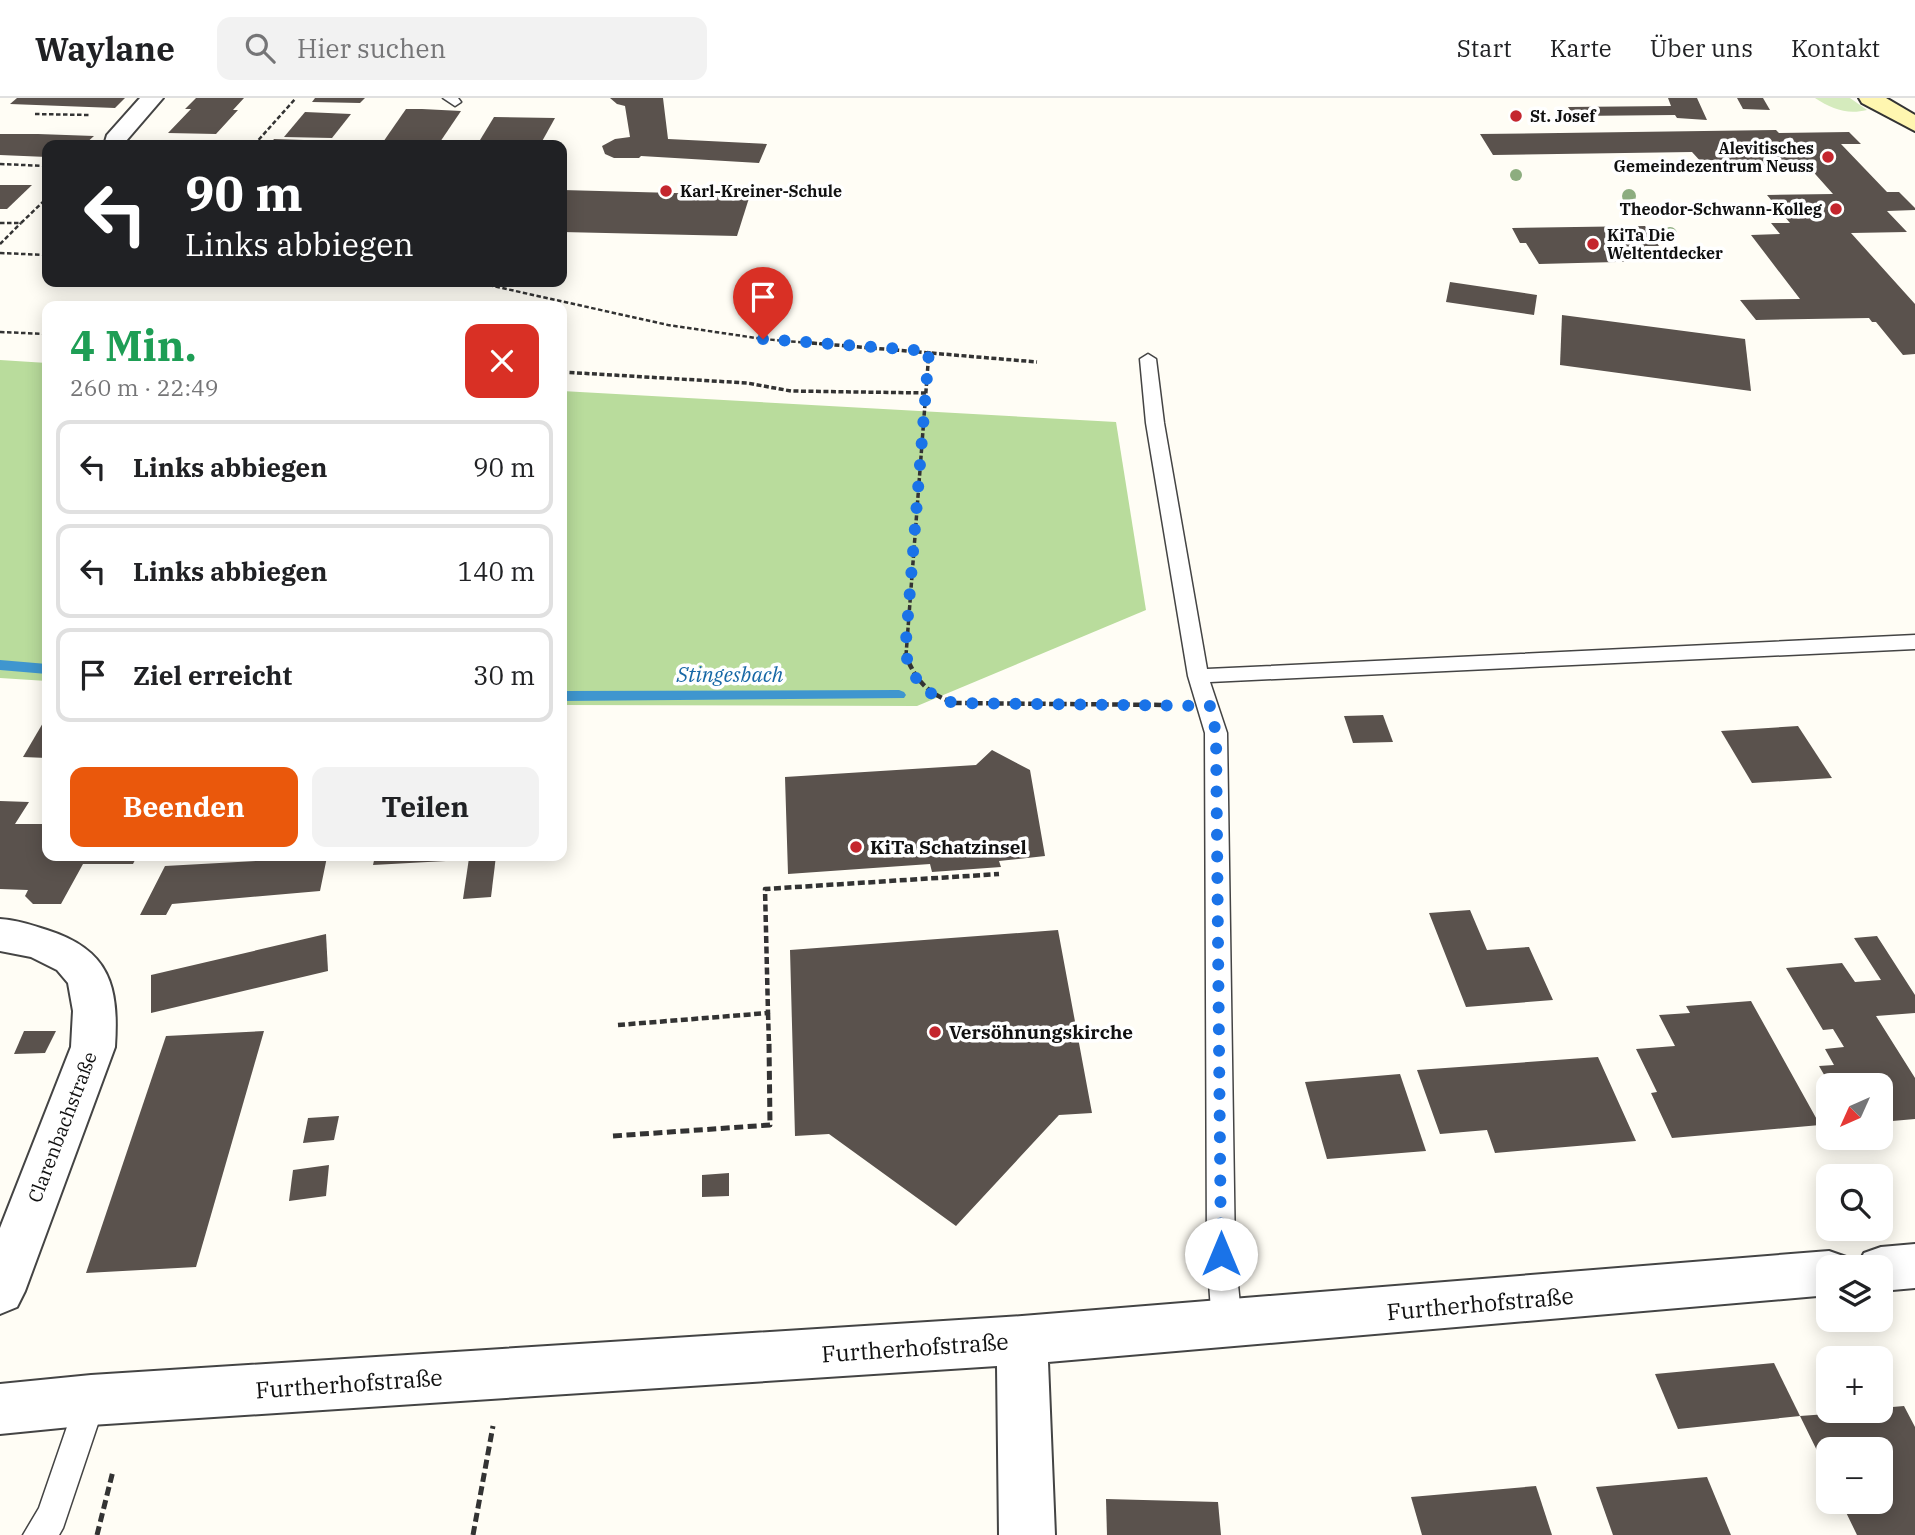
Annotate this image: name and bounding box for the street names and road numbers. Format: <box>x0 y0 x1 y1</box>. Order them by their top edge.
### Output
street label: Clarenbachstraße <box>22 1048 102 1206</box>
street label: Furtherhofstraße <box>1385 1280 1575 1326</box>
street label: Furtherhofstraße <box>820 1325 1010 1369</box>
street label: Furtherhofstraße <box>254 1361 444 1405</box>

